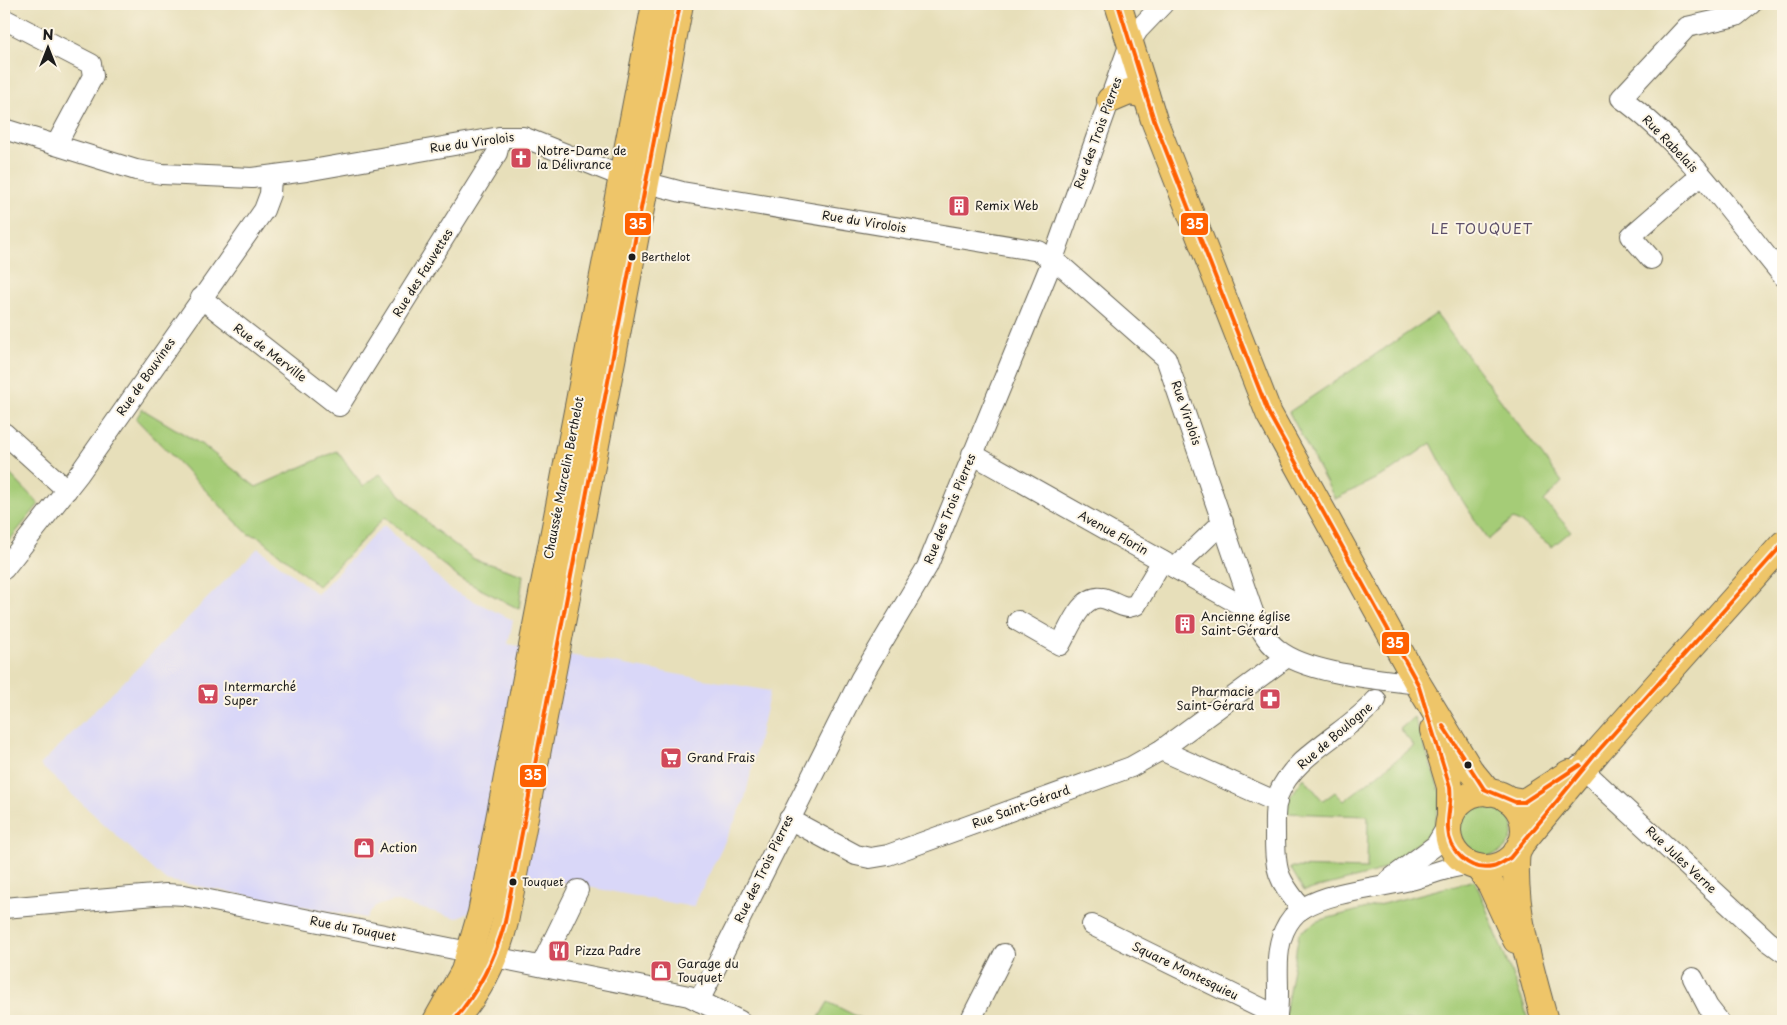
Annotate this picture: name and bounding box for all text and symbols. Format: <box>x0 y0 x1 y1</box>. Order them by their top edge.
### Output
north arrow <box>22 22 72 72</box>
text: N <box>42 24 54 45</box>
street label: Rue des Trois Pierres <box>1068 74 1126 191</box>
street label: Rue Rabelais <box>1639 111 1703 176</box>
street label: Rue du Virolois <box>429 127 516 157</box>
place label: Notre-Dame de la Délivrance <box>537 141 627 173</box>
church icon: Notre-Dame de la Délivrance <box>509 146 533 170</box>
building icon: Remix Web <box>947 194 971 218</box>
place label: Remix Web <box>975 196 1038 214</box>
street label: Rue du Virolois <box>821 205 908 237</box>
line badge: 35 <box>624 212 652 236</box>
line badge: 35 <box>1180 212 1209 236</box>
text: 35 <box>629 213 647 234</box>
text: 35 <box>1186 213 1204 234</box>
district label: LE TOUQUET <box>1431 218 1533 239</box>
street label: Rue des Fauvettes <box>388 224 457 320</box>
place label: Berthelot <box>641 248 691 265</box>
marker: Berthelot <box>627 252 637 262</box>
street label: Rue de Merville <box>230 319 311 386</box>
street label: Rue de Bouvines <box>112 333 179 419</box>
street label: Rue Virolois <box>1167 378 1207 448</box>
street label: Chaussée Marcelin Berthelot <box>538 395 588 561</box>
street label: Rue des Trois Pierres <box>919 450 980 567</box>
street label: Avenue Florin <box>1075 505 1152 559</box>
place label: Ancienne église Saint-Gérard <box>1201 607 1290 639</box>
building icon: Ancienne église Saint-Gérard <box>1173 612 1197 636</box>
line badge: 35 <box>1381 631 1410 655</box>
text: 35 <box>1386 632 1404 653</box>
place label: Intermarché Super <box>224 677 296 709</box>
supermarket icon: Intermarché Super <box>196 682 220 706</box>
place label: Pharmacie Saint-Gérard <box>1177 682 1255 714</box>
pharmacy icon: Pharmacie Saint-Gérard <box>1258 687 1282 711</box>
street label: Rue de Boulogne <box>1293 697 1376 773</box>
supermarket icon: Grand Frais <box>659 746 683 770</box>
place label: Grand Frais <box>687 748 755 766</box>
unlabelled marker <box>1463 760 1473 770</box>
line badge: 35 <box>519 764 547 788</box>
text: 35 <box>524 764 542 785</box>
street label: Rue Saint-Gérard <box>969 780 1073 832</box>
street label: Rue des Trois Pierres <box>729 811 797 925</box>
street label: Rue Jules Verne <box>1642 822 1721 897</box>
shop icon: Action <box>352 836 376 860</box>
place label: Action <box>380 838 417 856</box>
place label: Touquet <box>522 873 564 890</box>
marker: Touquet <box>508 877 518 887</box>
street label: Rue du Touquet <box>309 911 398 945</box>
street label: Square Montesquieu <box>1129 937 1242 1004</box>
restaurant icon: Pizza Padre <box>547 939 571 963</box>
place label: Pizza Padre <box>575 941 641 959</box>
place label: Garage du Touquet <box>677 954 739 986</box>
shop icon: Garage du Touquet <box>649 959 673 983</box>

